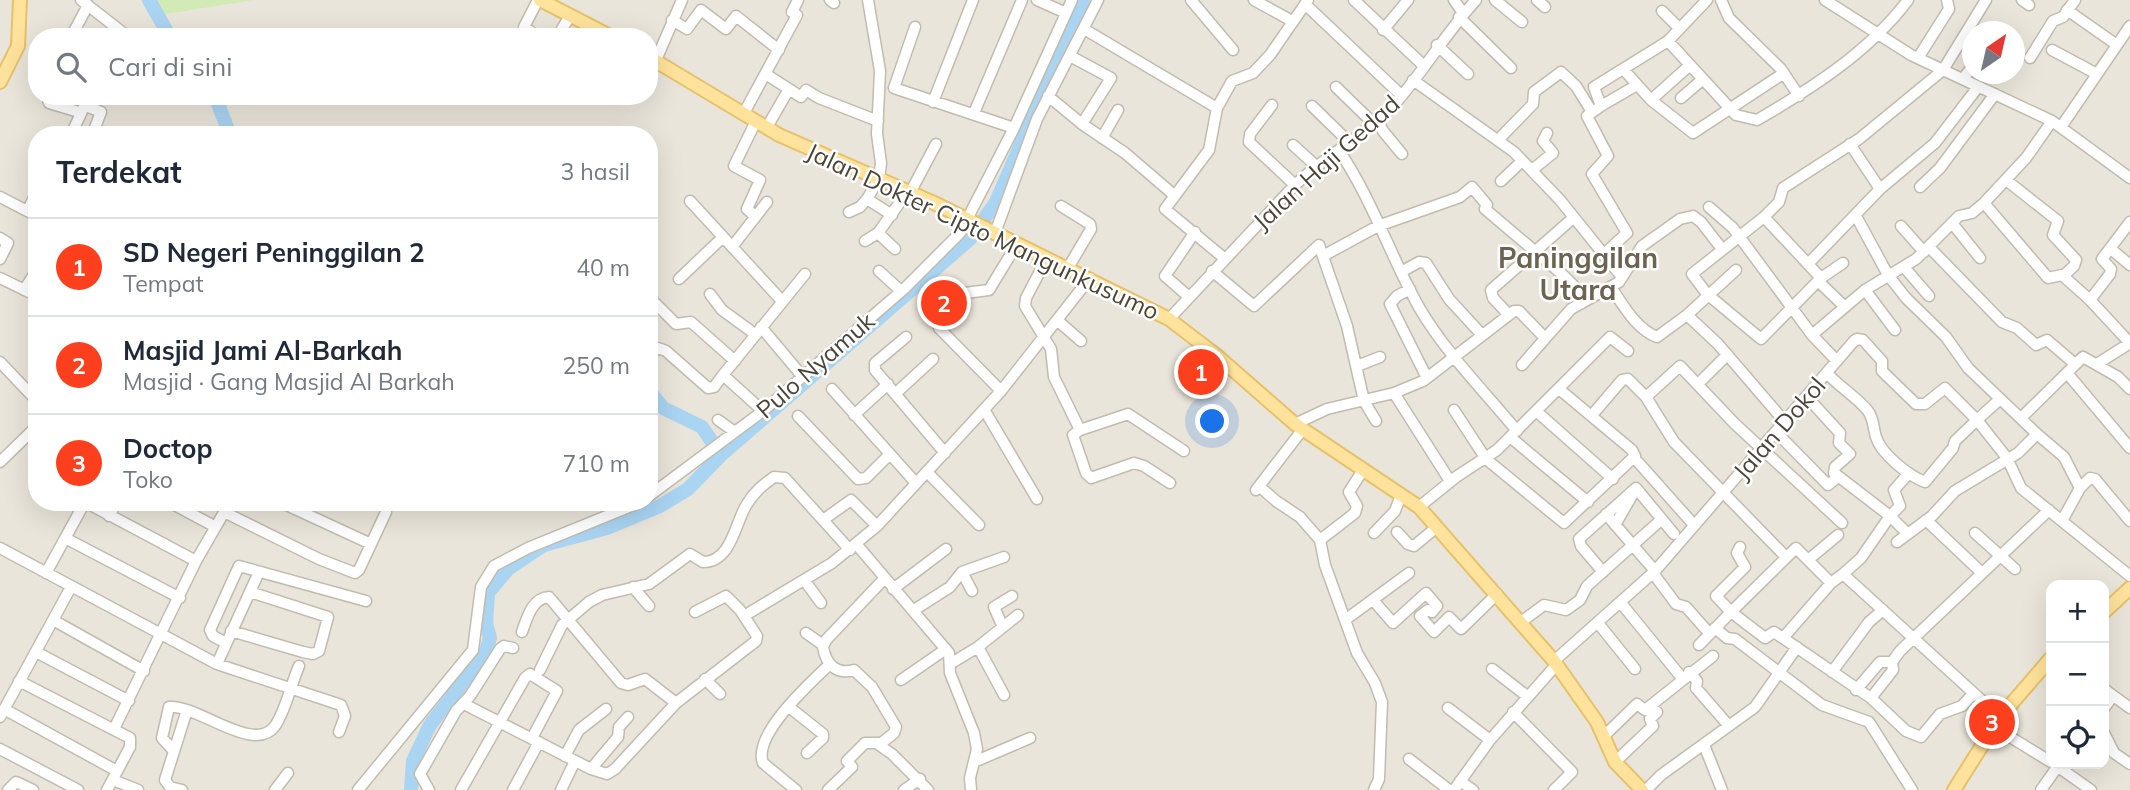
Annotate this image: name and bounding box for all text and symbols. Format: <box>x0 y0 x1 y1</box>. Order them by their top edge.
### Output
north arrow <box>1962 21 2025 84</box>
search box <box>28 28 658 105</box>
icon: search <box>52 48 90 86</box>
text: Cari di sini <box>108 50 232 83</box>
street label: Jalan Haji Gedad <box>1246 88 1406 236</box>
street label: Jalan Dokter Cipto Mangunkusumo <box>802 136 1164 326</box>
text: Terdekat <box>56 153 182 191</box>
text: 3 hasil <box>561 157 630 186</box>
text: SD Negeri Peninggilan 2 <box>123 236 425 269</box>
district label: Paninggilan Utara <box>1498 240 1658 307</box>
text: 1 <box>72 253 86 282</box>
text: 40 m <box>576 253 630 282</box>
text: Tempat <box>123 269 204 298</box>
pin: 2 <box>921 277 967 329</box>
street label: Pulo Nyamuk <box>750 305 881 425</box>
text: Masjid Jami Al-Barkah <box>123 334 402 367</box>
pin: 1 <box>1178 346 1224 398</box>
text: 2 <box>72 351 86 380</box>
text: 250 m <box>562 351 630 380</box>
text: Masjid · Gang Masjid Al Barkah <box>123 367 455 396</box>
street label: Jalan Dokol <box>1726 371 1832 485</box>
your location <box>1195 404 1229 438</box>
text: Doctop <box>123 432 213 465</box>
text: 3 <box>72 449 86 478</box>
text: 710 m <box>562 449 630 478</box>
text: Toko <box>123 465 173 494</box>
map controls <box>2046 580 2109 769</box>
button: + <box>2046 580 2109 643</box>
button: − <box>2046 643 2109 706</box>
pin: 3 <box>1969 696 2015 748</box>
button: locate <box>2046 706 2109 769</box>

